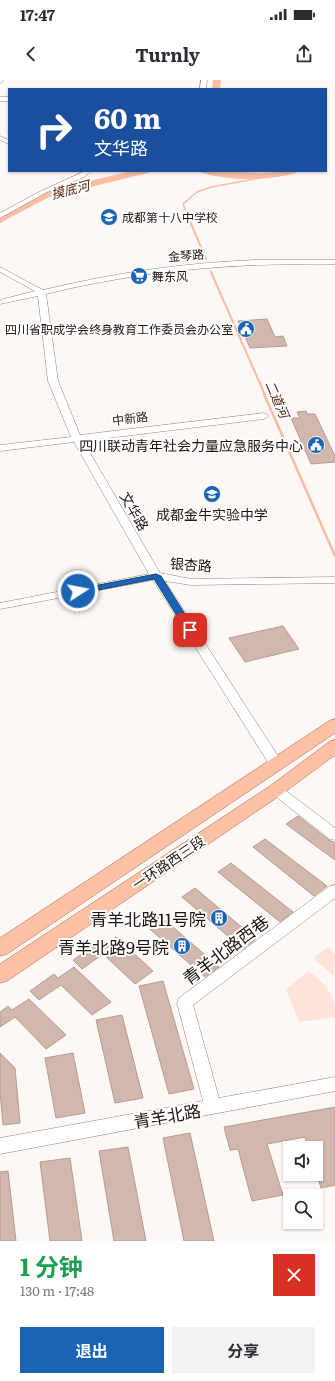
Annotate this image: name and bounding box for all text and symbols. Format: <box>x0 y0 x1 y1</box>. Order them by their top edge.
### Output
text: 17:47 <box>20 3 55 26</box>
text: Turnly <box>135 41 200 68</box>
icon: back <box>20 43 42 65</box>
icon: share <box>293 43 315 65</box>
text: 60 m <box>94 96 161 138</box>
icon: right <box>28 104 80 156</box>
text: 文华路 <box>94 134 148 161</box>
water label: 摸底河 <box>49 174 94 203</box>
school or university icon: 成都第十八中学校 <box>99 207 119 227</box>
place label: 成都第十八中学校 <box>122 208 218 226</box>
street label: 金琴路 <box>167 244 205 266</box>
supermarket icon: 舞东风 <box>129 266 149 286</box>
place label: 舞东风 <box>152 267 188 285</box>
public building icon: 四川省职成学会终身教育工作委员会办公室 <box>236 319 256 339</box>
place label: 四川省职成学会终身教育工作委员会办公室 <box>5 320 233 338</box>
water label: 二道河 <box>261 377 296 423</box>
street label: 中新路 <box>111 407 149 429</box>
place label: 四川联动青年社会力量应急服务中心 <box>79 435 303 455</box>
public building icon: 四川联动青年社会力量应急服务中心 <box>306 435 326 455</box>
school or university icon: 成都金牛实验中学 <box>202 484 222 504</box>
street label: 文华路 <box>116 488 154 534</box>
place label: 成都金牛实验中学 <box>156 504 268 524</box>
street label: 银杏路 <box>169 553 213 575</box>
position arrow <box>57 570 99 612</box>
pin <box>173 613 207 647</box>
icon: arrive <box>179 619 201 641</box>
street label: 一环路西三段 <box>128 830 208 894</box>
place label: 青羊北路11号院 <box>90 906 206 931</box>
street label: 青羊北路西巷 <box>177 908 273 990</box>
building icon: 青羊北路11号院 <box>209 908 229 928</box>
place label: 青羊北路9号院 <box>58 934 169 959</box>
building icon: 青羊北路9号院 <box>172 936 192 956</box>
street label: 青羊北路 <box>131 1097 203 1133</box>
map controls <box>283 1141 323 1229</box>
button: sound <box>283 1141 323 1181</box>
button: search <box>283 1189 323 1229</box>
text: 1 分钟 <box>20 1248 83 1283</box>
button: close <box>273 1254 315 1296</box>
text: 130 m · 17:48 <box>20 1281 94 1300</box>
button: 退出 <box>20 1327 164 1373</box>
button: 分享 <box>172 1327 315 1373</box>

